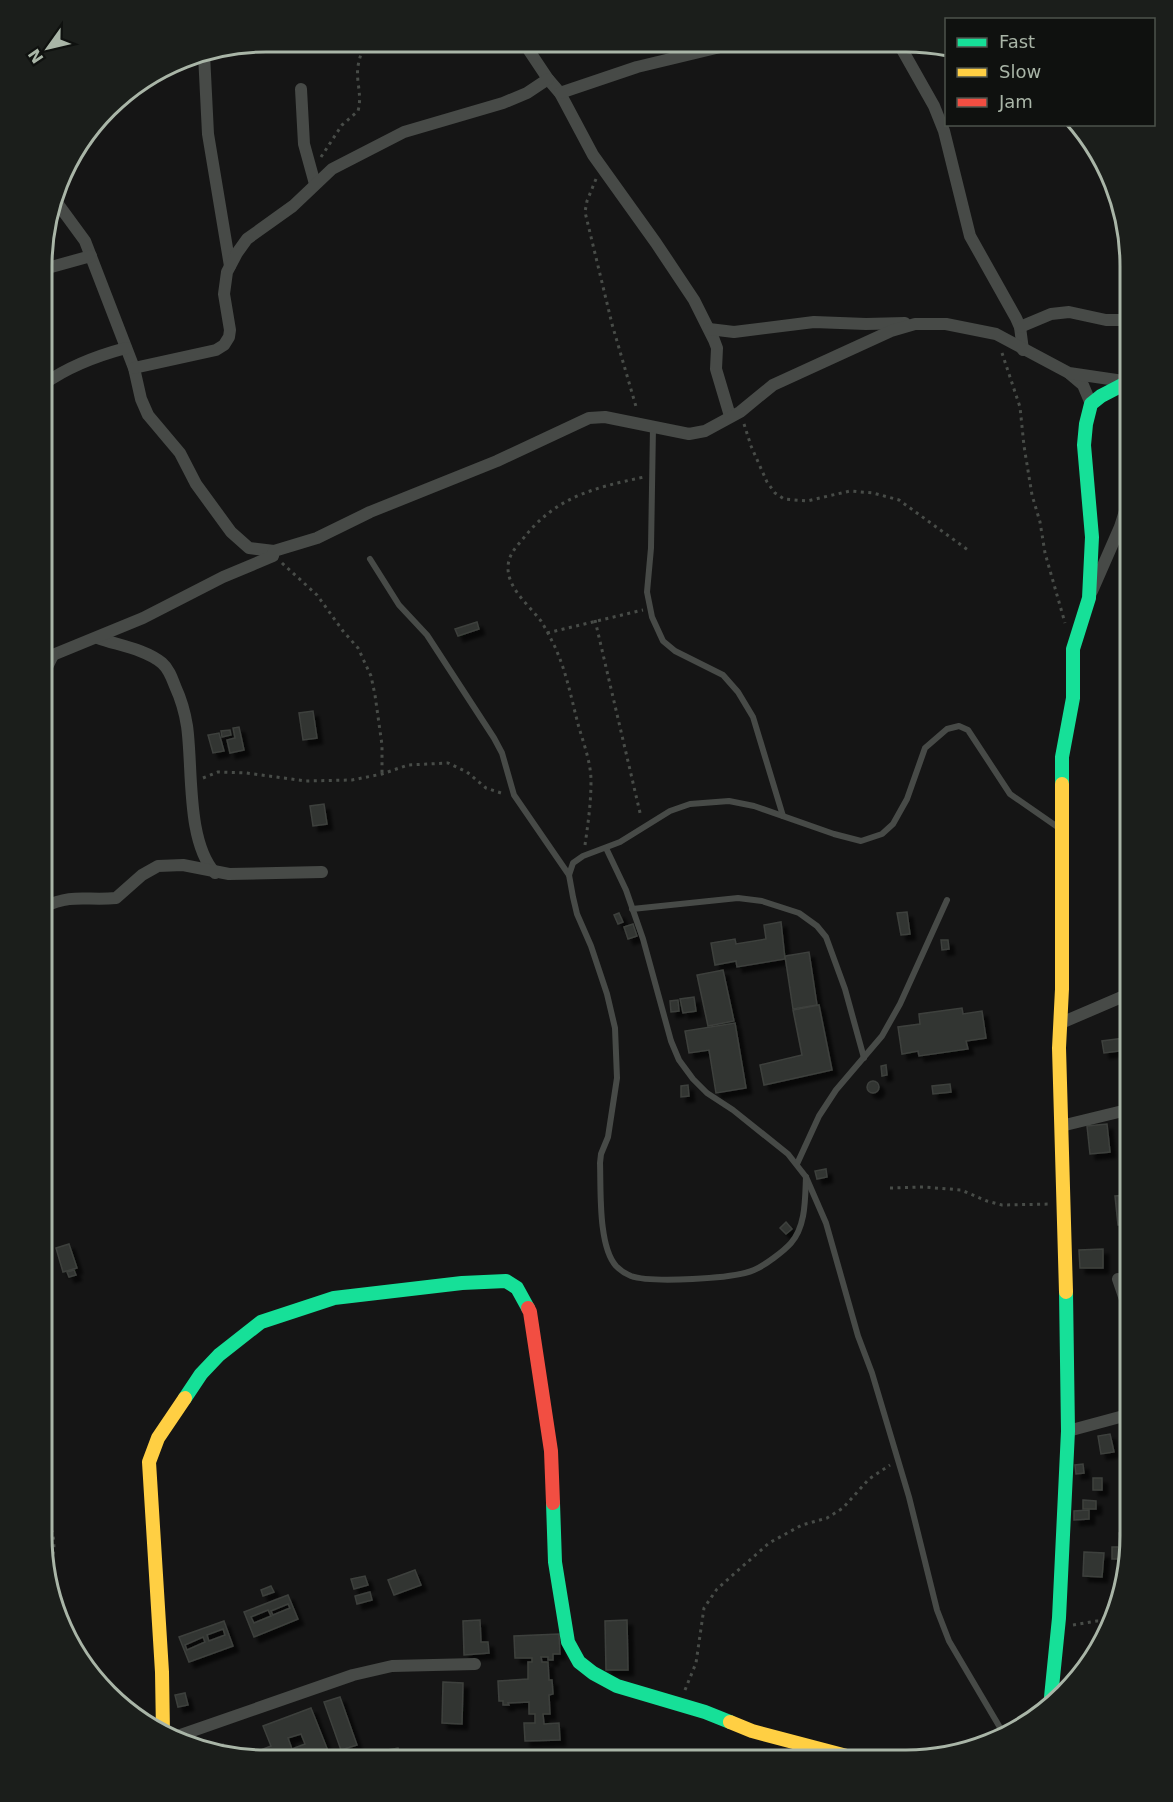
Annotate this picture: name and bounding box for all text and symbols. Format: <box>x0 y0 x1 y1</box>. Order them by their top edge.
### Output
north arrow <box>18 18 78 78</box>
legend <box>945 18 1155 126</box>
text: Fast <box>999 31 1035 52</box>
text: N <box>24 45 48 67</box>
text: Slow <box>999 61 1041 82</box>
text: Jam <box>998 91 1033 112</box>

